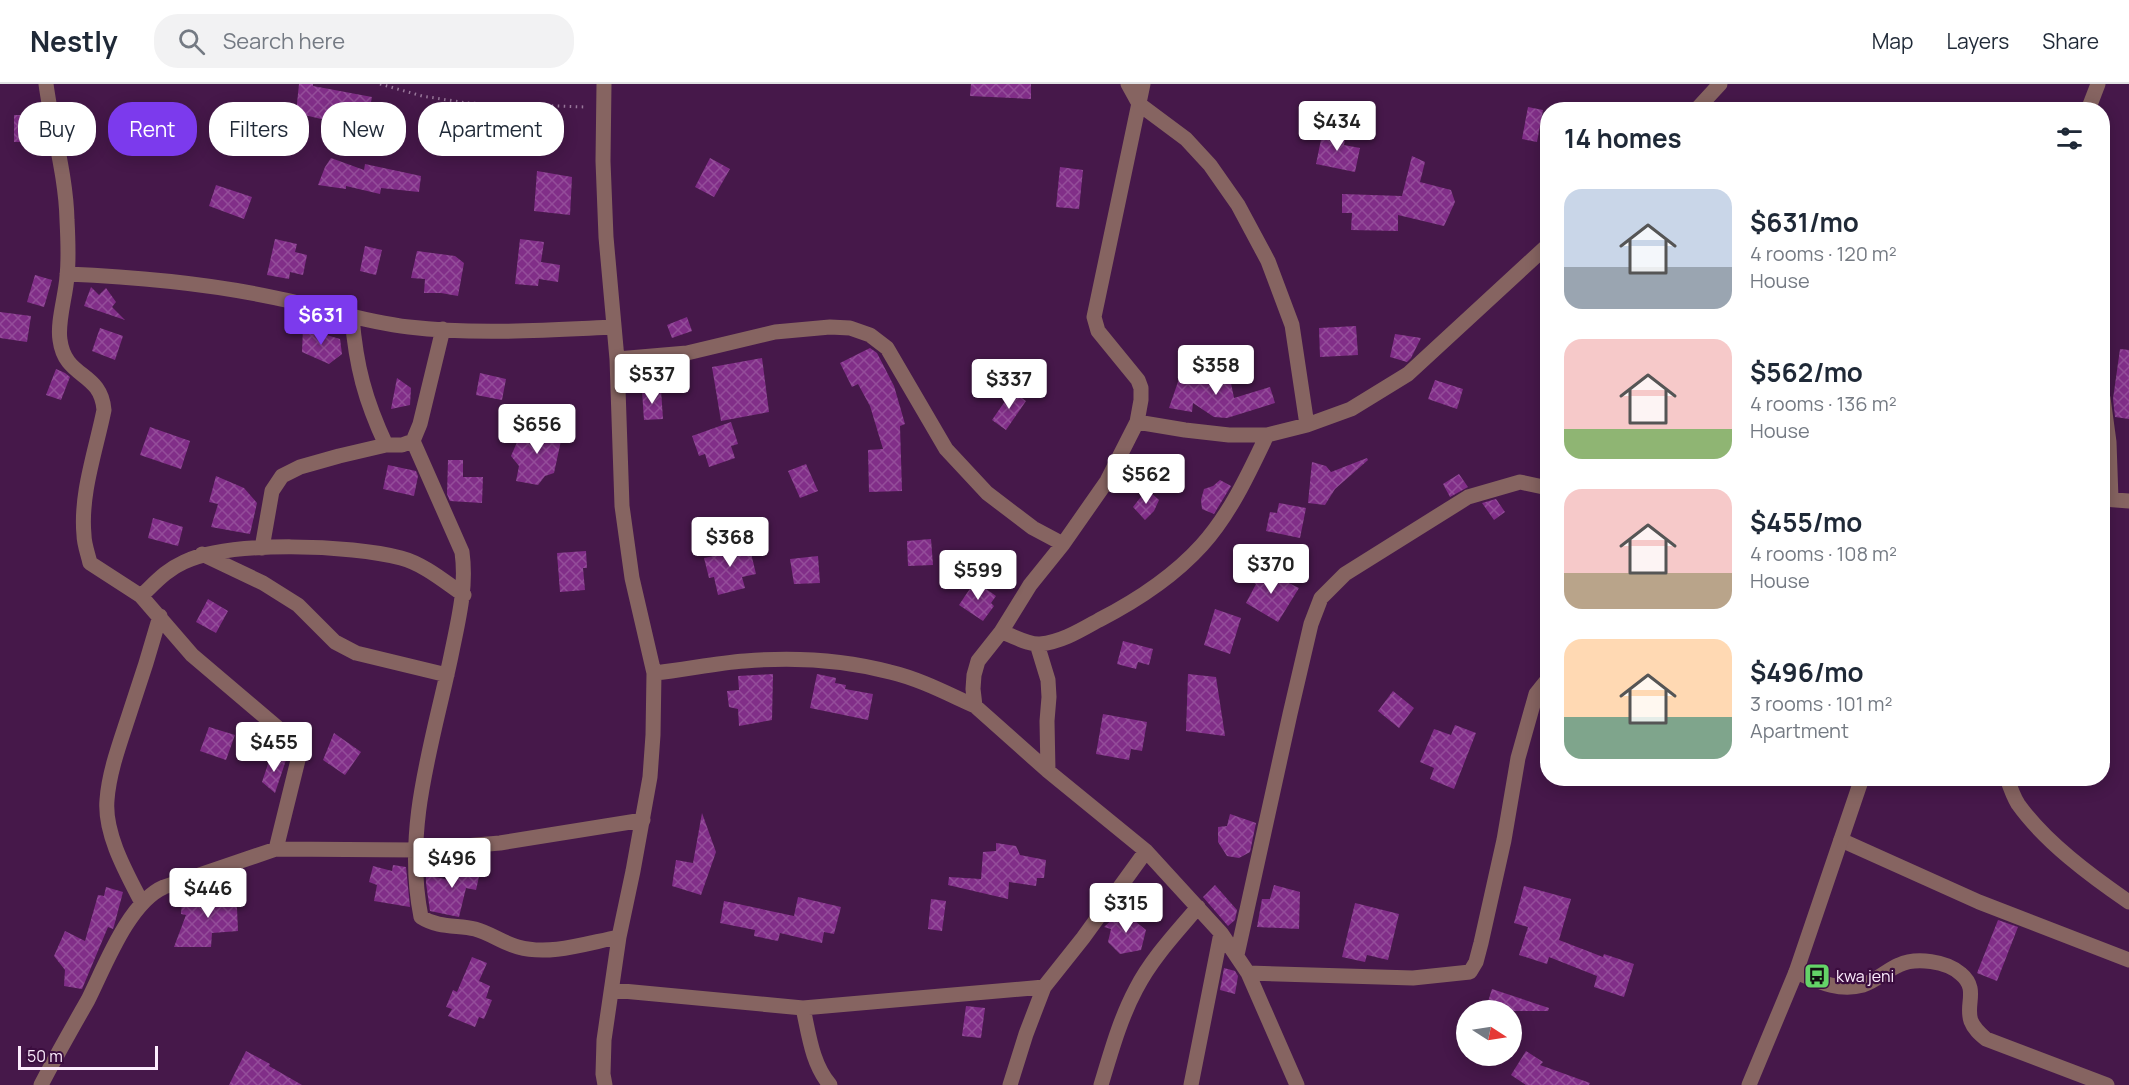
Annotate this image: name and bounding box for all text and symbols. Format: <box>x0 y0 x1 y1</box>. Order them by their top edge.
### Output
search box <box>154 14 574 68</box>
text: Nestly <box>30 22 118 60</box>
icon: search <box>175 25 208 58</box>
text: Search here <box>223 26 345 56</box>
text: Map <box>1872 27 1913 55</box>
text: Layers <box>1946 27 2009 55</box>
text: Share <box>2042 27 2099 55</box>
pin: $434 <box>1301 101 1373 152</box>
chip: Buy <box>18 102 96 156</box>
chip: Rent <box>108 102 197 156</box>
chip: Filters <box>209 102 309 156</box>
chip: New <box>321 102 406 156</box>
chip: Apartment <box>418 102 564 156</box>
text: $434 <box>1313 107 1361 134</box>
text: 14 homes <box>1564 120 1682 156</box>
icon: filters <box>2053 122 2086 155</box>
text: $631/mo <box>1750 204 1859 240</box>
icon: home <box>1612 213 1684 285</box>
text: 4 rooms · 120 m² <box>1750 240 1897 267</box>
text: House <box>1750 267 1810 294</box>
pin: $631 <box>285 295 357 346</box>
text: $631 <box>298 301 344 328</box>
pin: $358 <box>1180 345 1252 396</box>
text: $358 <box>1192 351 1240 378</box>
pin: $537 <box>616 354 688 405</box>
text: $562/mo <box>1750 354 1863 390</box>
pin: $337 <box>973 359 1045 410</box>
text: $537 <box>629 360 675 387</box>
icon: home <box>1612 363 1684 435</box>
text: $337 <box>986 365 1032 392</box>
text: 4 rooms · 136 m² <box>1750 390 1897 417</box>
pin: $656 <box>501 404 573 455</box>
text: $656 <box>512 410 562 437</box>
text: House <box>1750 417 1810 444</box>
pin: $562 <box>1110 454 1182 505</box>
text: $562 <box>1122 460 1170 487</box>
text: $455/mo <box>1750 504 1862 540</box>
icon: home <box>1612 513 1684 585</box>
pin: $368 <box>694 517 766 568</box>
text: $368 <box>706 523 754 550</box>
text: 4 rooms · 108 m² <box>1750 540 1897 567</box>
pin: $370 <box>1235 544 1307 595</box>
pin: $599 <box>942 550 1014 601</box>
text: $370 <box>1247 550 1295 577</box>
text: $599 <box>953 556 1003 583</box>
text: House <box>1750 567 1810 594</box>
text: $496/mo <box>1750 654 1864 690</box>
icon: home <box>1612 663 1684 735</box>
text: 3 rooms · 101 m² <box>1750 690 1892 717</box>
text: Apartment <box>1750 717 1849 744</box>
pin: $455 <box>238 722 310 773</box>
text: $455 <box>250 728 298 755</box>
pin: $496 <box>416 838 488 889</box>
text: $496 <box>427 844 477 871</box>
pin: $446 <box>172 868 244 919</box>
text: $446 <box>183 874 233 901</box>
pin: $315 <box>1090 883 1162 934</box>
text: $315 <box>1104 889 1148 916</box>
bus stop icon: kwa jeni <box>1802 961 1832 991</box>
place label: kwa jeni <box>1836 965 1894 987</box>
north arrow <box>1456 1000 1522 1066</box>
map controls <box>1456 1000 1522 1066</box>
scale bar <box>18 1043 158 1070</box>
text: 50 m <box>27 1045 63 1067</box>

